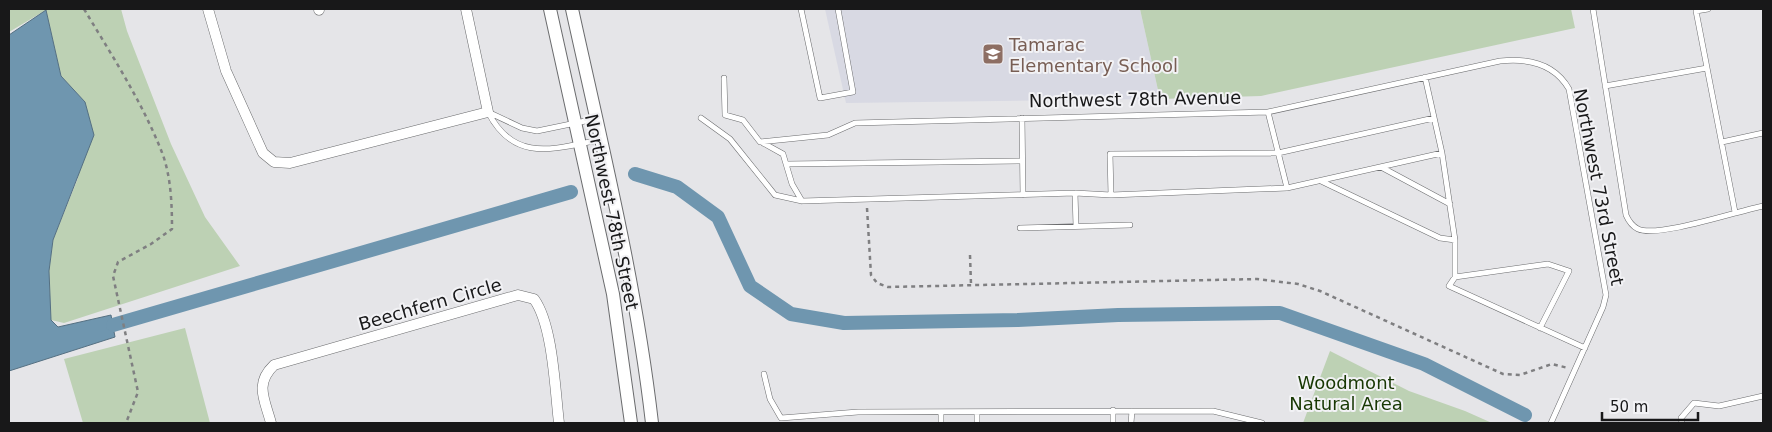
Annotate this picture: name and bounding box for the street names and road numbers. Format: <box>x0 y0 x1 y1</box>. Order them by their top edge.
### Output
street label: Northwest 78th Avenue <box>1029 87 1241 111</box>
street label: Northwest 73rd Street <box>1570 87 1628 287</box>
street label: Northwest 78th Street <box>581 112 643 312</box>
street label: Beechfern Circle <box>356 274 504 334</box>

